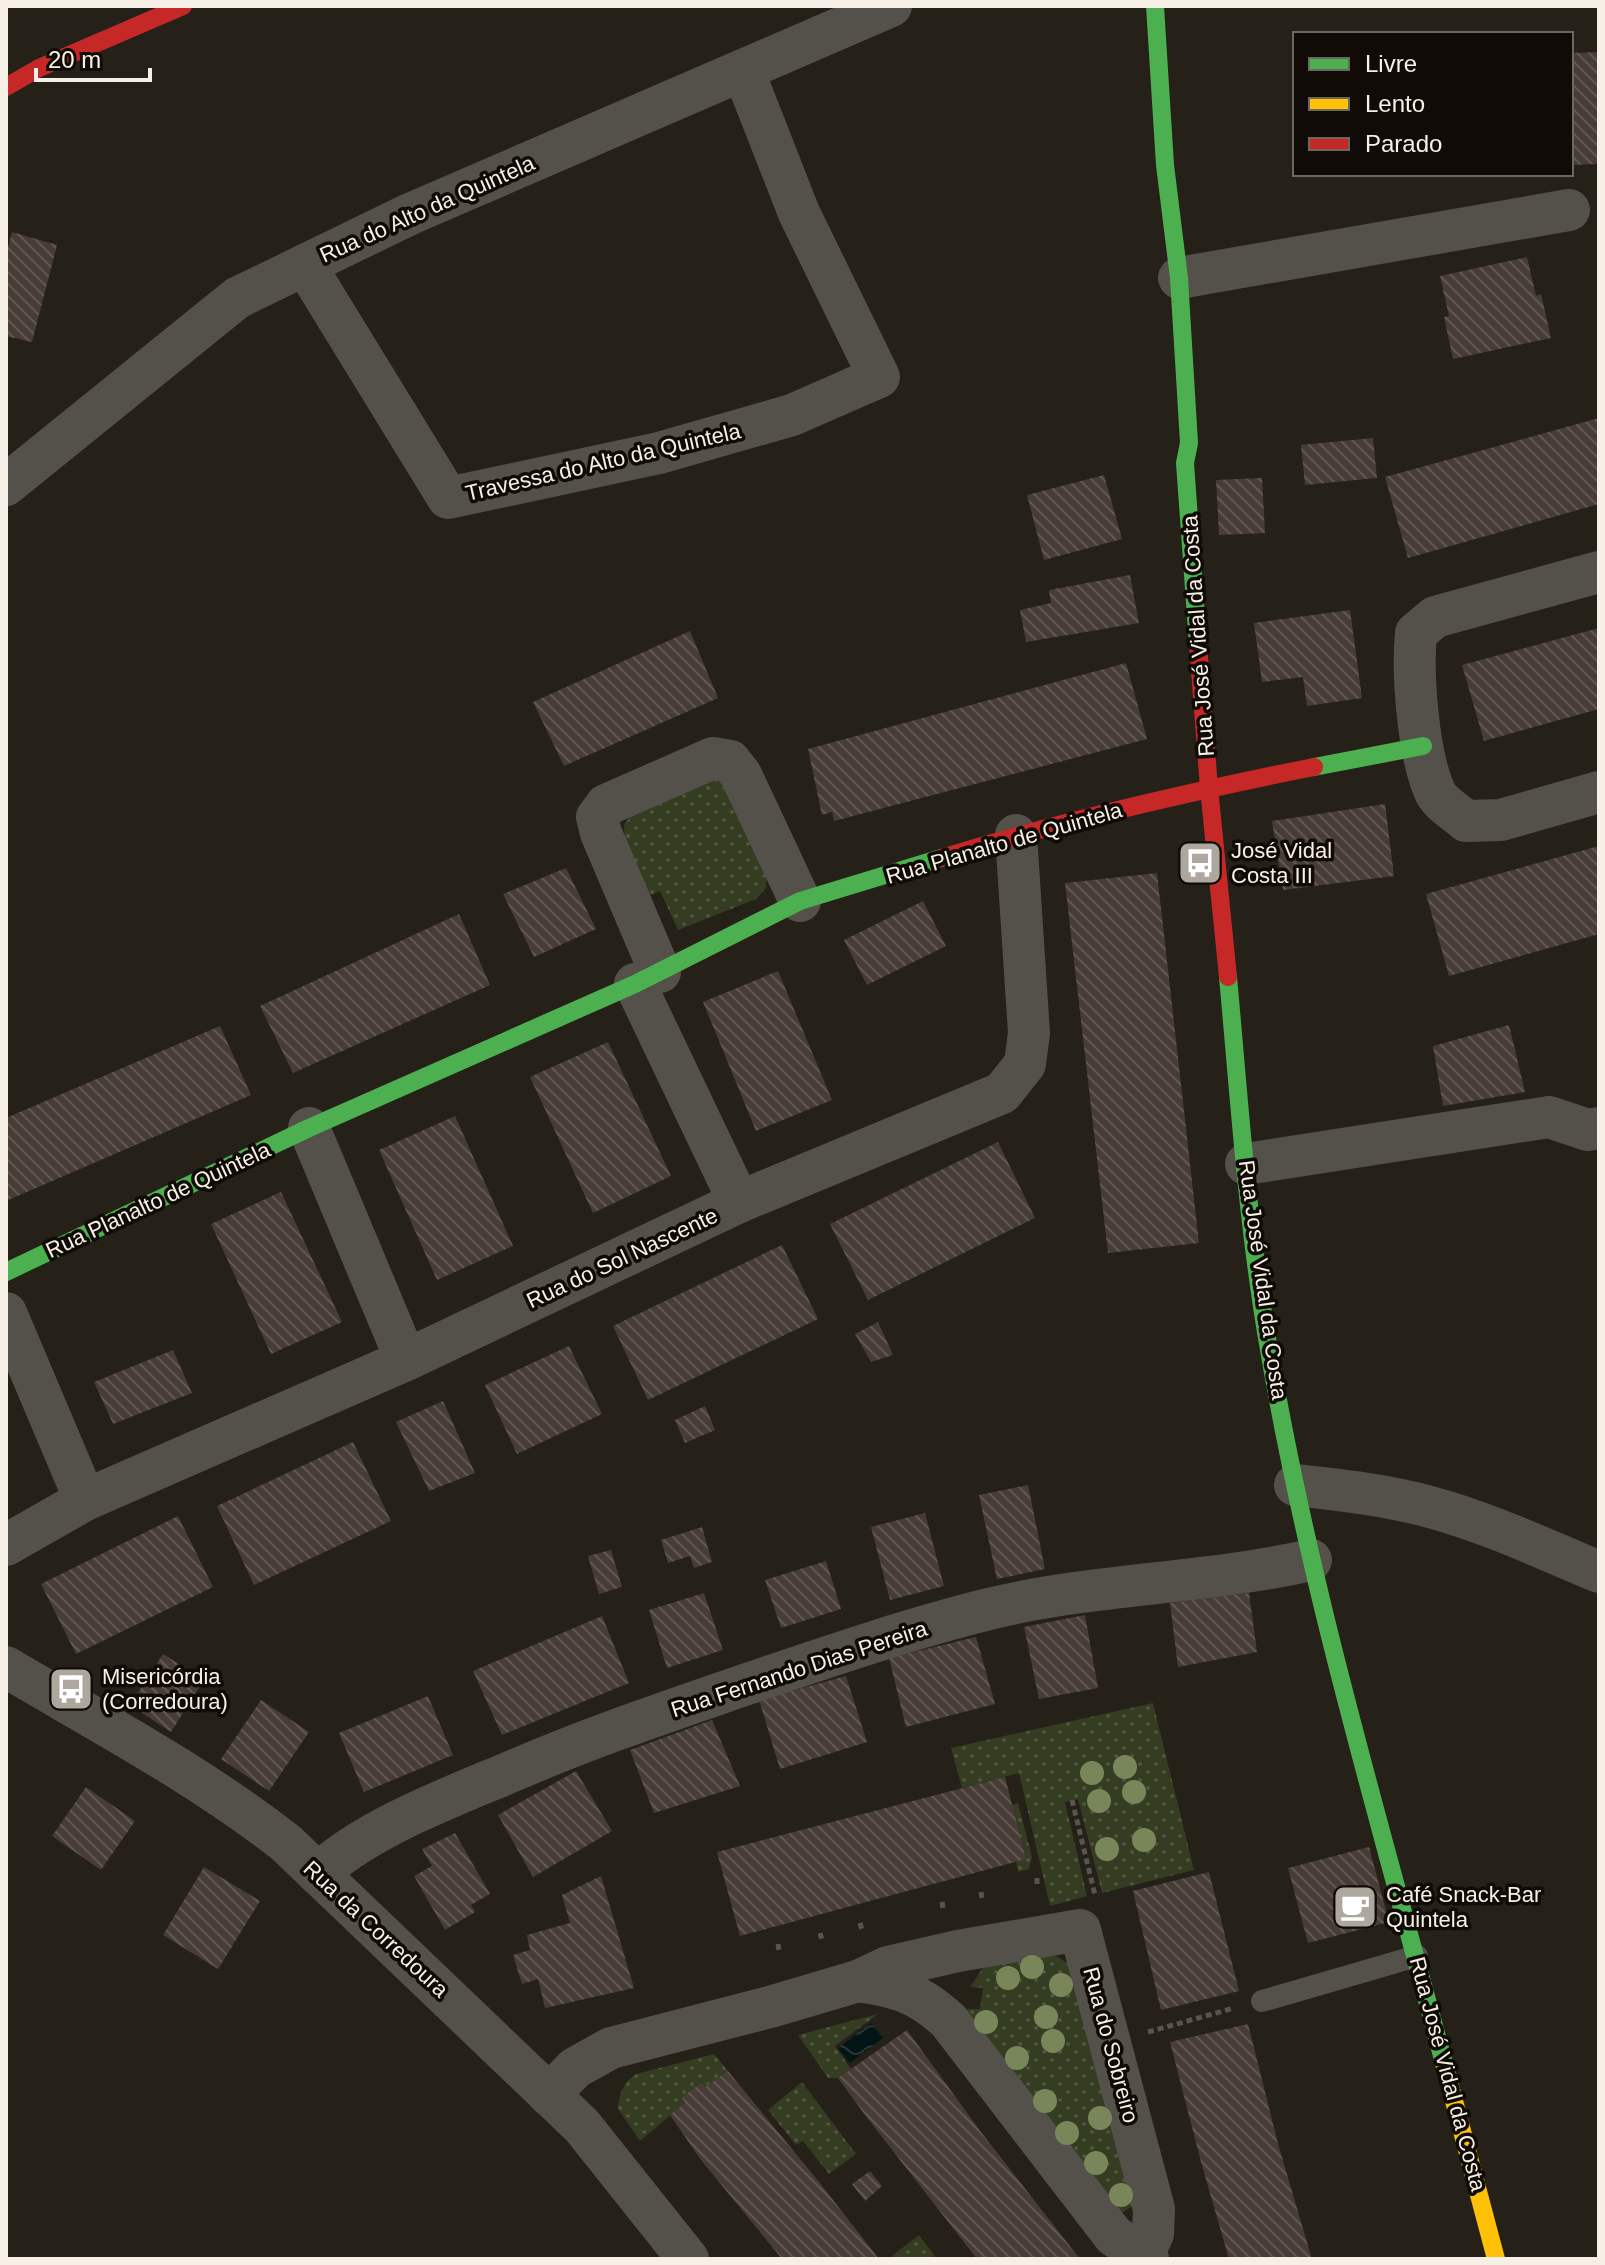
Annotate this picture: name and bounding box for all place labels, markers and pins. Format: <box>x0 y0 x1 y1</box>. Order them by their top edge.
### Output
place label: José Vidal Costa III <box>1231 838 1332 888</box>
bus stop icon: José Vidal Costa III <box>1176 839 1224 887</box>
place label: Misericórdia (Corredoura) <box>102 1664 228 1714</box>
bus stop icon: Misericórdia (Corredoura) <box>47 1665 95 1713</box>
place label: Café Snack-Bar Quintela <box>1386 1882 1541 1932</box>
cafe icon: Café Snack-Bar Quintela <box>1331 1883 1379 1931</box>

